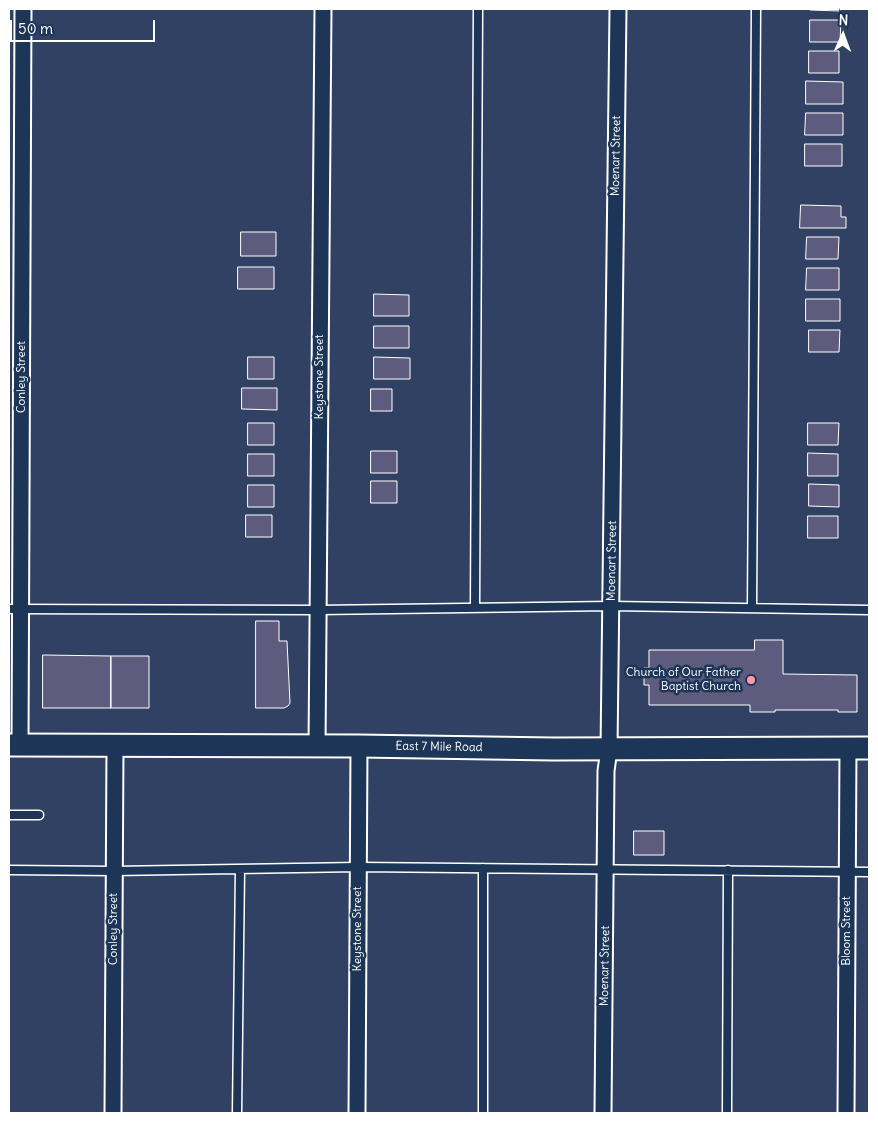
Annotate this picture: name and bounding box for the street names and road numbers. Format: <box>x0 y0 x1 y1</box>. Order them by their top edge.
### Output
street label: Moenart Street <box>608 116 624 196</box>
street label: Keystone Street <box>313 335 327 419</box>
street label: Conley Street <box>15 341 29 413</box>
street label: Moenart Street <box>604 521 620 601</box>
street label: East 7 Mile Road <box>395 739 483 755</box>
street label: Keystone Street <box>351 887 365 971</box>
street label: Conley Street <box>107 893 121 965</box>
street label: Bloom Street <box>840 896 854 966</box>
street label: Moenart Street <box>597 926 613 1006</box>

